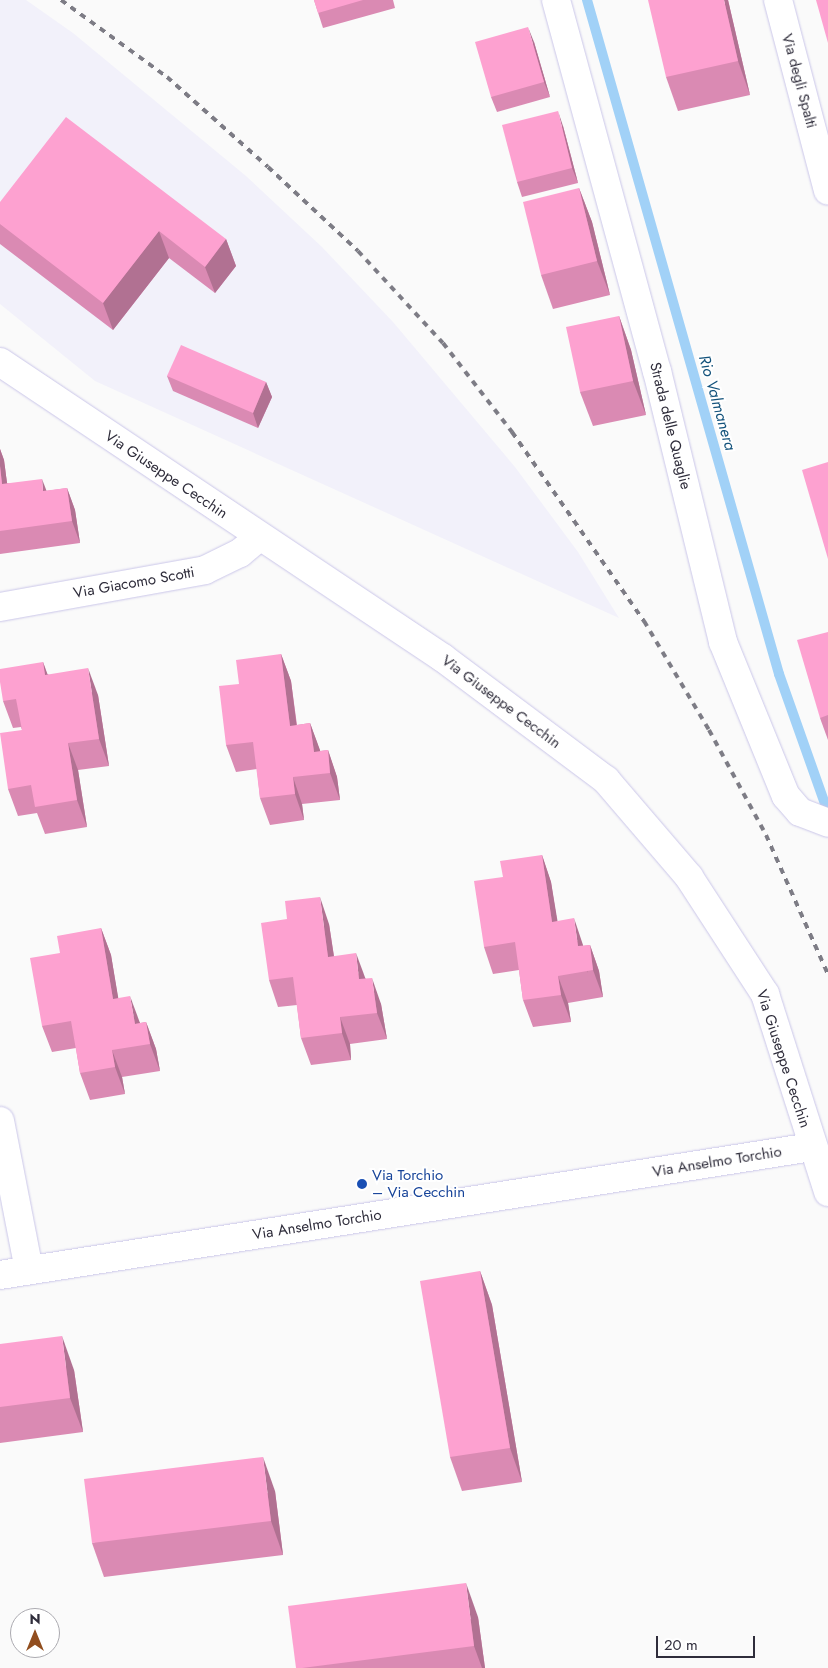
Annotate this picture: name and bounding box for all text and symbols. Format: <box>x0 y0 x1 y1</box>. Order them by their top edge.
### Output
street label: Via degli Spalti <box>778 32 820 130</box>
water label: Rio Valmanera <box>694 353 740 453</box>
street label: Strada delle Quaglie <box>645 361 695 491</box>
street label: Via Giuseppe Cecchin <box>101 427 231 523</box>
street label: Via Giacomo Scotti <box>72 563 196 603</box>
street label: Via Giuseppe Cecchin <box>438 651 564 753</box>
street label: Via Giuseppe Cecchin <box>752 988 814 1130</box>
street label: Via Anselmo Torchio <box>651 1143 783 1181</box>
place label: Via Torchio – Via Cecchin <box>372 1166 465 1201</box>
marker: Via Torchio – Via Cecchin <box>356 1178 368 1190</box>
street label: Via Anselmo Torchio <box>251 1206 383 1244</box>
north arrow <box>10 1608 60 1658</box>
text: N <box>29 1609 41 1629</box>
scale bar <box>658 1626 757 1658</box>
text: 20 m <box>664 1634 698 1656</box>

